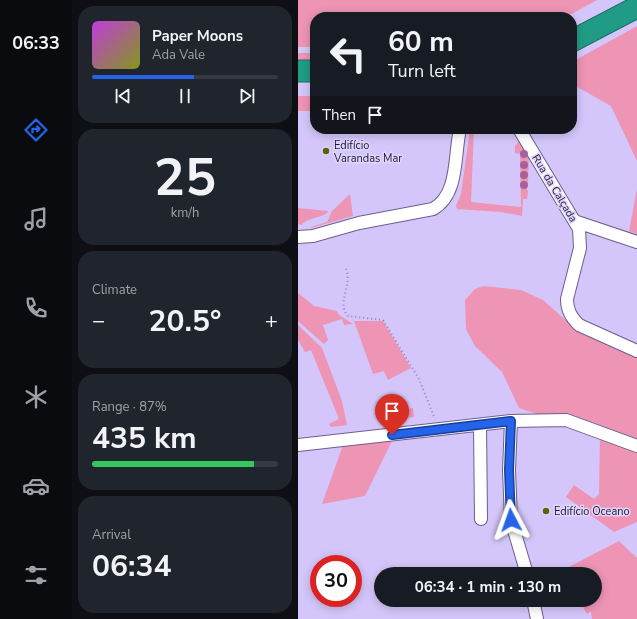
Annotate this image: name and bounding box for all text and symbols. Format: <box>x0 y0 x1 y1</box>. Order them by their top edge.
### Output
text: 60 m <box>388 23 454 61</box>
text: Paper Moons <box>152 26 243 46</box>
icon: left <box>322 28 374 80</box>
text: 06:33 <box>12 31 60 55</box>
text: Ada Vale <box>152 46 205 64</box>
text: Turn left <box>388 59 456 83</box>
icon: previous <box>112 85 134 107</box>
icon: pause <box>174 85 196 107</box>
icon: next <box>236 85 258 107</box>
icon: arrive <box>364 104 386 126</box>
text: Then <box>322 105 356 125</box>
icon: directions <box>22 116 50 144</box>
place label: Edifício Varandas Mar <box>333 138 402 166</box>
text: 25 <box>154 142 216 213</box>
marker: Edifício Varandas Mar <box>321 146 331 156</box>
street label: Rua da Calçada <box>528 152 581 225</box>
text: km/h <box>171 204 199 222</box>
icon: music <box>22 205 50 233</box>
text: Climate <box>92 281 137 299</box>
icon: phone <box>22 294 50 322</box>
text: 20.5° <box>149 301 221 342</box>
text: − <box>92 306 105 336</box>
text: + <box>265 306 278 336</box>
icon: climate <box>22 383 50 411</box>
pin <box>375 394 409 435</box>
text: Range · 87% <box>92 398 167 416</box>
icon: arrive <box>381 400 403 422</box>
text: 435 km <box>92 418 197 459</box>
icon: car <box>22 472 50 500</box>
position arrow <box>490 499 532 541</box>
place label: Edifício Oceano <box>554 504 630 519</box>
marker: Edifício Oceano <box>541 506 551 516</box>
text: Arrival <box>92 526 131 544</box>
text: 06:34 <box>92 546 171 587</box>
speed limit sign: 30 <box>310 555 362 607</box>
icon: filters <box>22 561 50 589</box>
text: 06:34 · 1 min · 130 m <box>415 577 561 597</box>

